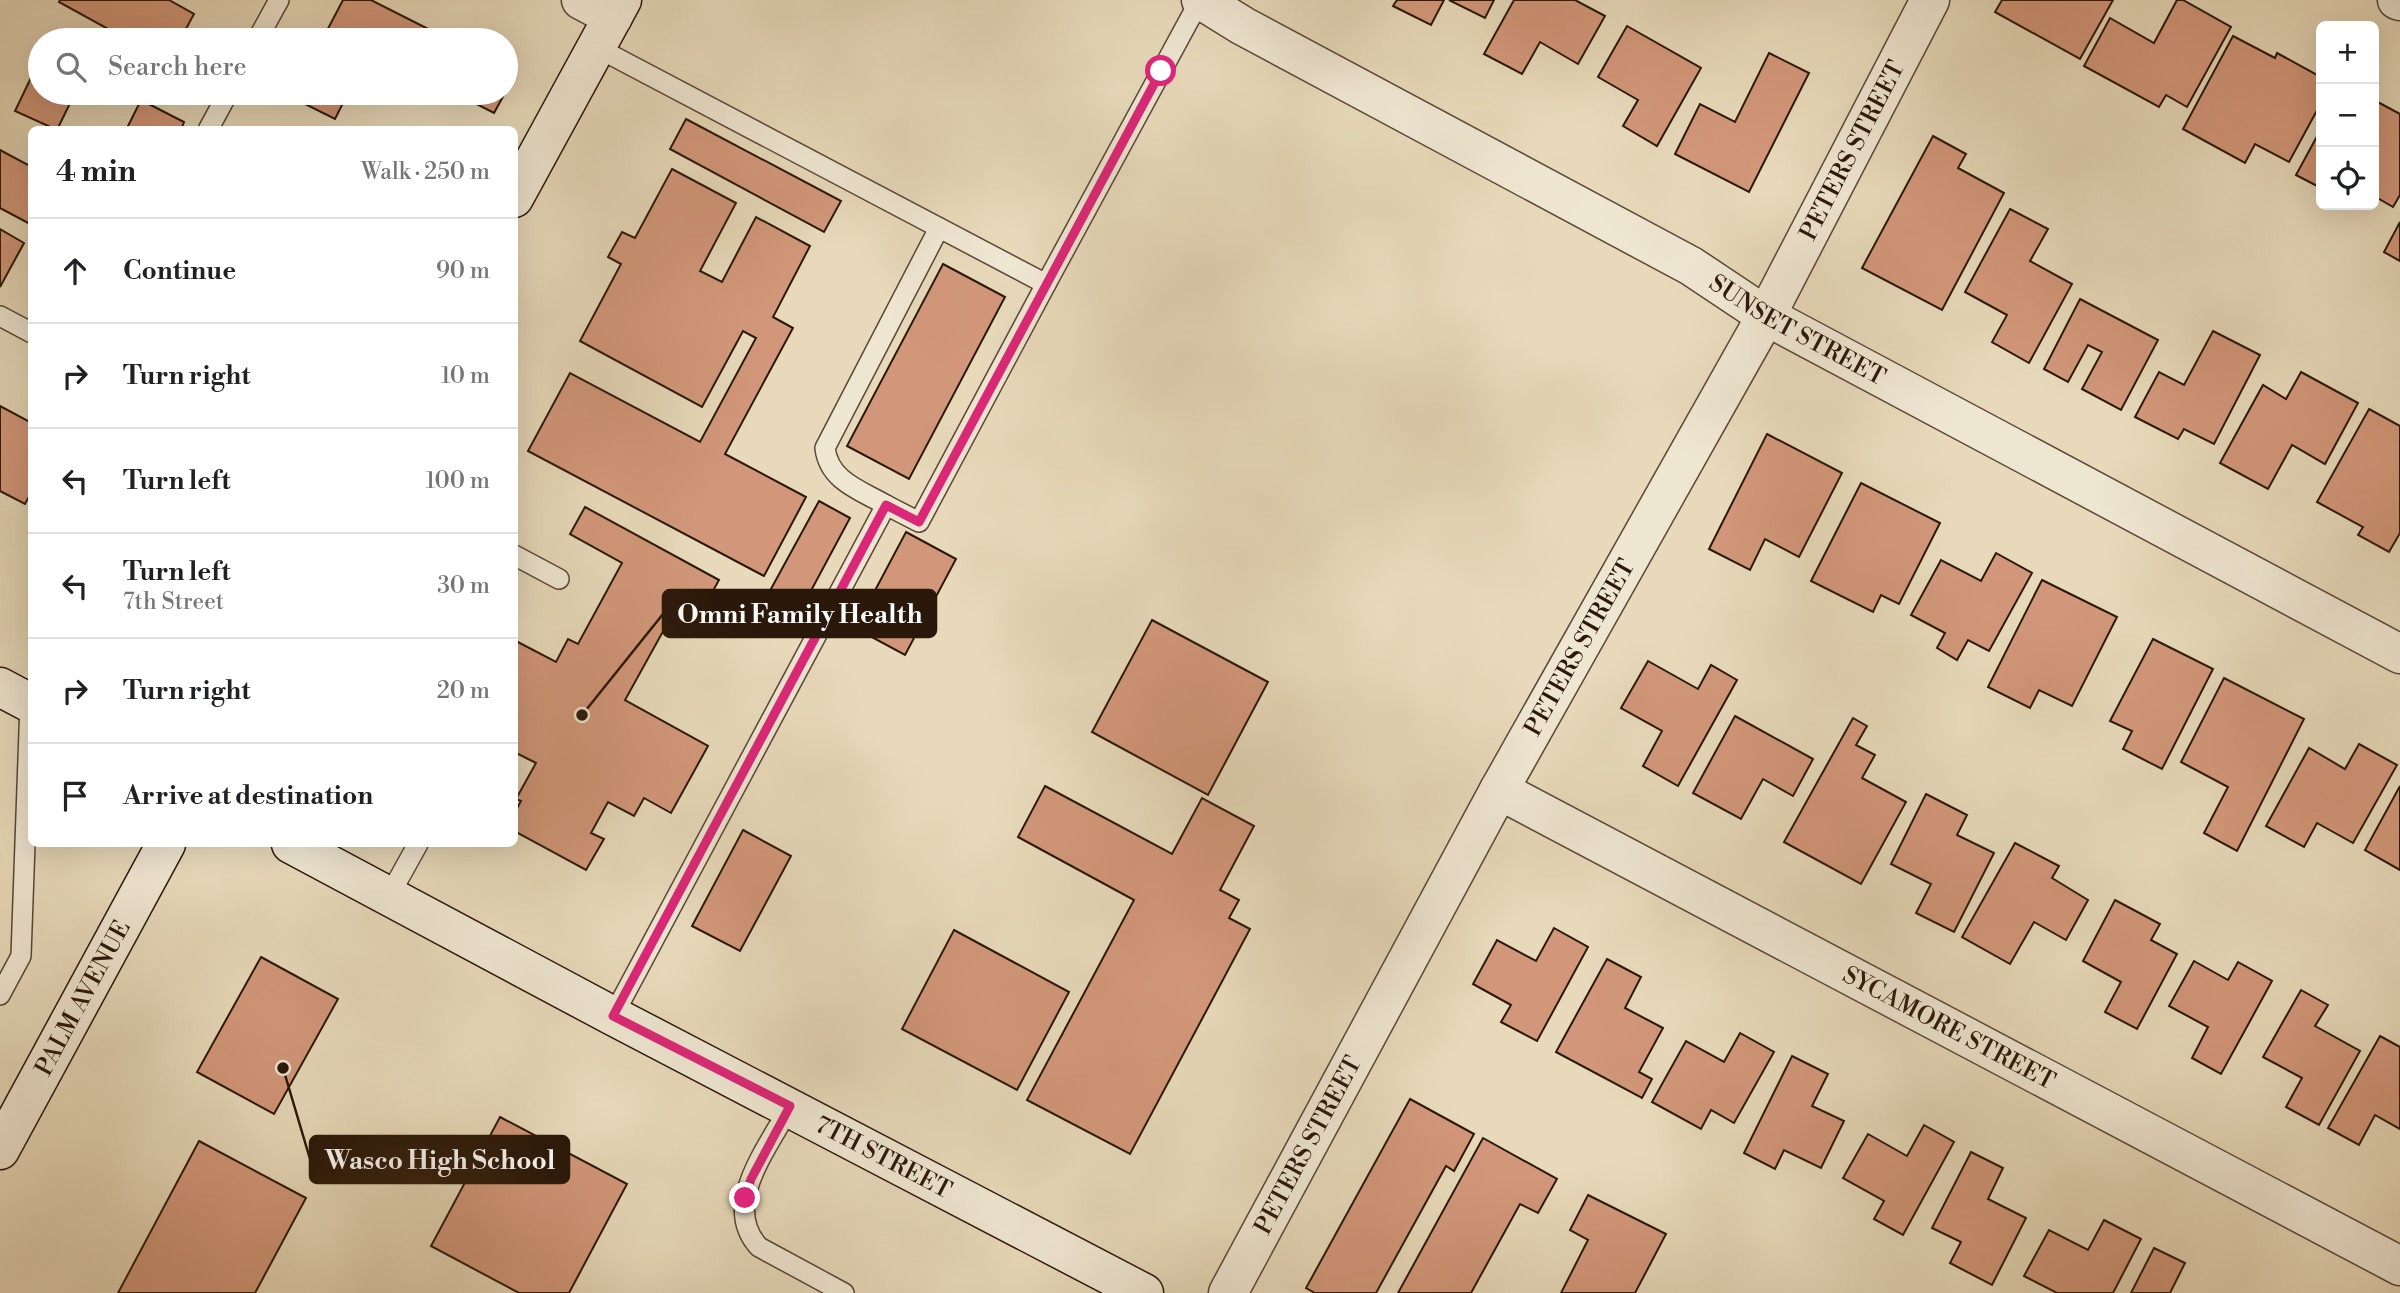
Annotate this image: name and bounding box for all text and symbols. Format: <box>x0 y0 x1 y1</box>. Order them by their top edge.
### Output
map controls <box>2316 21 2379 210</box>
button: + <box>2316 21 2379 84</box>
search box <box>28 28 518 105</box>
icon: search <box>52 48 90 86</box>
text: Search here <box>108 51 247 83</box>
route start <box>1145 55 1176 86</box>
street label: PETERS STREET <box>1794 56 1912 246</box>
button: − <box>2316 84 2379 147</box>
button: locate <box>2316 147 2379 210</box>
text: 4 min <box>56 153 136 191</box>
text: Walk · 250 m <box>361 158 490 186</box>
icon: ahead <box>56 252 94 290</box>
text: Continue <box>123 255 236 287</box>
text: 90 m <box>436 257 490 285</box>
street label: SUNSET STREET <box>1703 268 1890 393</box>
icon: right <box>56 357 94 395</box>
text: Turn right <box>123 360 251 392</box>
text: 10 m <box>441 362 490 390</box>
icon: left <box>56 462 94 500</box>
text: Turn left <box>123 465 231 497</box>
text: 100 m <box>425 467 490 495</box>
street label: PETERS STREET <box>1518 554 1642 742</box>
text: Turn left <box>123 556 231 588</box>
icon: left <box>56 567 94 605</box>
text: 30 m <box>437 572 490 600</box>
text: 7th Street <box>123 588 224 616</box>
callout: Omni Family Health <box>663 590 936 637</box>
text: Omni Family Health <box>677 599 923 631</box>
icon: right <box>56 672 94 710</box>
text: Turn right <box>123 675 251 707</box>
text: 20 m <box>437 677 490 705</box>
icon: arrive <box>56 777 94 815</box>
text: Arrive at destination <box>123 780 373 812</box>
street label: PALM AVENUE <box>29 915 138 1081</box>
street label: SYCAMORE STREET <box>1837 960 2060 1097</box>
street label: PETERS STREET <box>1248 1051 1369 1240</box>
street label: 7TH STREET <box>809 1110 956 1206</box>
callout: Wasco High School <box>310 1136 569 1183</box>
text: Wasco High School <box>324 1145 556 1177</box>
route end <box>729 1182 760 1213</box>

